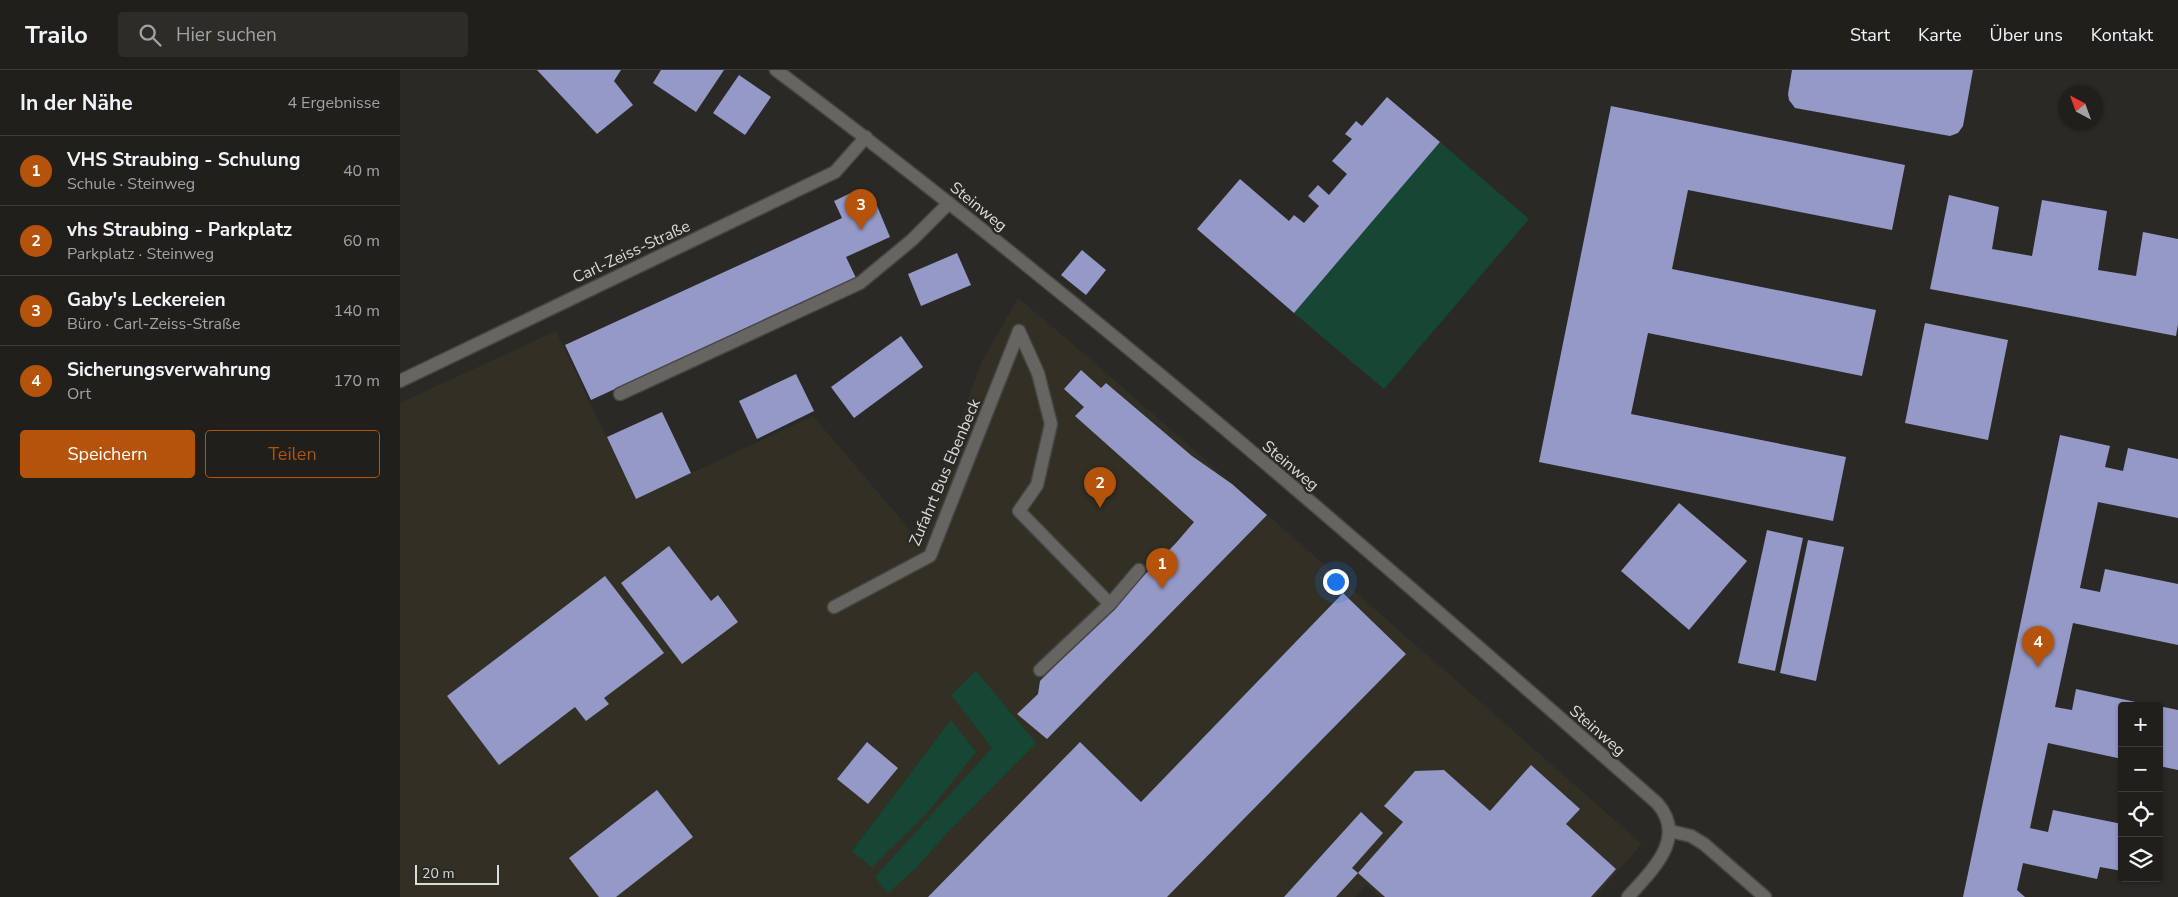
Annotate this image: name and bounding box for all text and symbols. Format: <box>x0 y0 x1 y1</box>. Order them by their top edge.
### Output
search box <box>118 12 468 57</box>
text: Trailo <box>25 19 88 51</box>
icon: search <box>136 21 164 49</box>
text: Hier suchen <box>176 22 277 48</box>
text: Start <box>1850 23 1890 47</box>
text: Karte <box>1918 23 1962 47</box>
text: Über uns <box>1990 23 2063 47</box>
text: Kontakt <box>2091 23 2153 47</box>
north arrow <box>2058 85 2103 130</box>
text: In der Nähe <box>20 89 133 117</box>
text: 4 Ergebnisse <box>287 92 380 114</box>
text: VHS Straubing - Schulung <box>67 147 300 173</box>
text: 1 <box>31 160 41 182</box>
text: 40 m <box>343 160 380 182</box>
text: Schule · Steinweg <box>67 173 195 195</box>
street label: Steinweg <box>945 177 1012 237</box>
pin: 3 <box>845 189 877 230</box>
street label: Carl-Zeiss-Straße <box>569 215 694 289</box>
text: vhs Straubing - Parkplatz <box>67 217 292 243</box>
text: 2 <box>31 230 41 252</box>
text: 60 m <box>343 230 380 252</box>
text: Parkplatz · Steinweg <box>67 243 214 265</box>
text: Gaby's Leckereien <box>67 287 226 313</box>
text: 3 <box>31 300 41 322</box>
text: 140 m <box>333 300 380 322</box>
text: Büro · Carl-Zeiss-Straße <box>67 313 240 335</box>
text: Sicherungsverwahrung <box>67 357 271 383</box>
text: 4 <box>31 370 41 392</box>
text: 170 m <box>333 370 380 392</box>
text: Ort <box>67 383 91 405</box>
street label: Zufahrt Bus Ebenbeck <box>904 394 986 549</box>
button: Speichern <box>20 430 195 478</box>
button: Teilen <box>205 430 380 478</box>
street label: Steinweg <box>1257 436 1323 496</box>
pin: 2 <box>1084 467 1116 508</box>
pin: 1 <box>1146 548 1178 589</box>
your location <box>1323 569 1349 595</box>
pin: 4 <box>2022 626 2054 667</box>
street label: Steinweg <box>1565 700 1630 761</box>
map controls <box>2118 702 2163 882</box>
button: + <box>2118 702 2163 747</box>
button: − <box>2118 747 2163 792</box>
button: locate <box>2118 792 2163 837</box>
button: layers <box>2118 837 2163 882</box>
scale bar <box>415 862 499 885</box>
text: 20 m <box>422 864 454 883</box>

